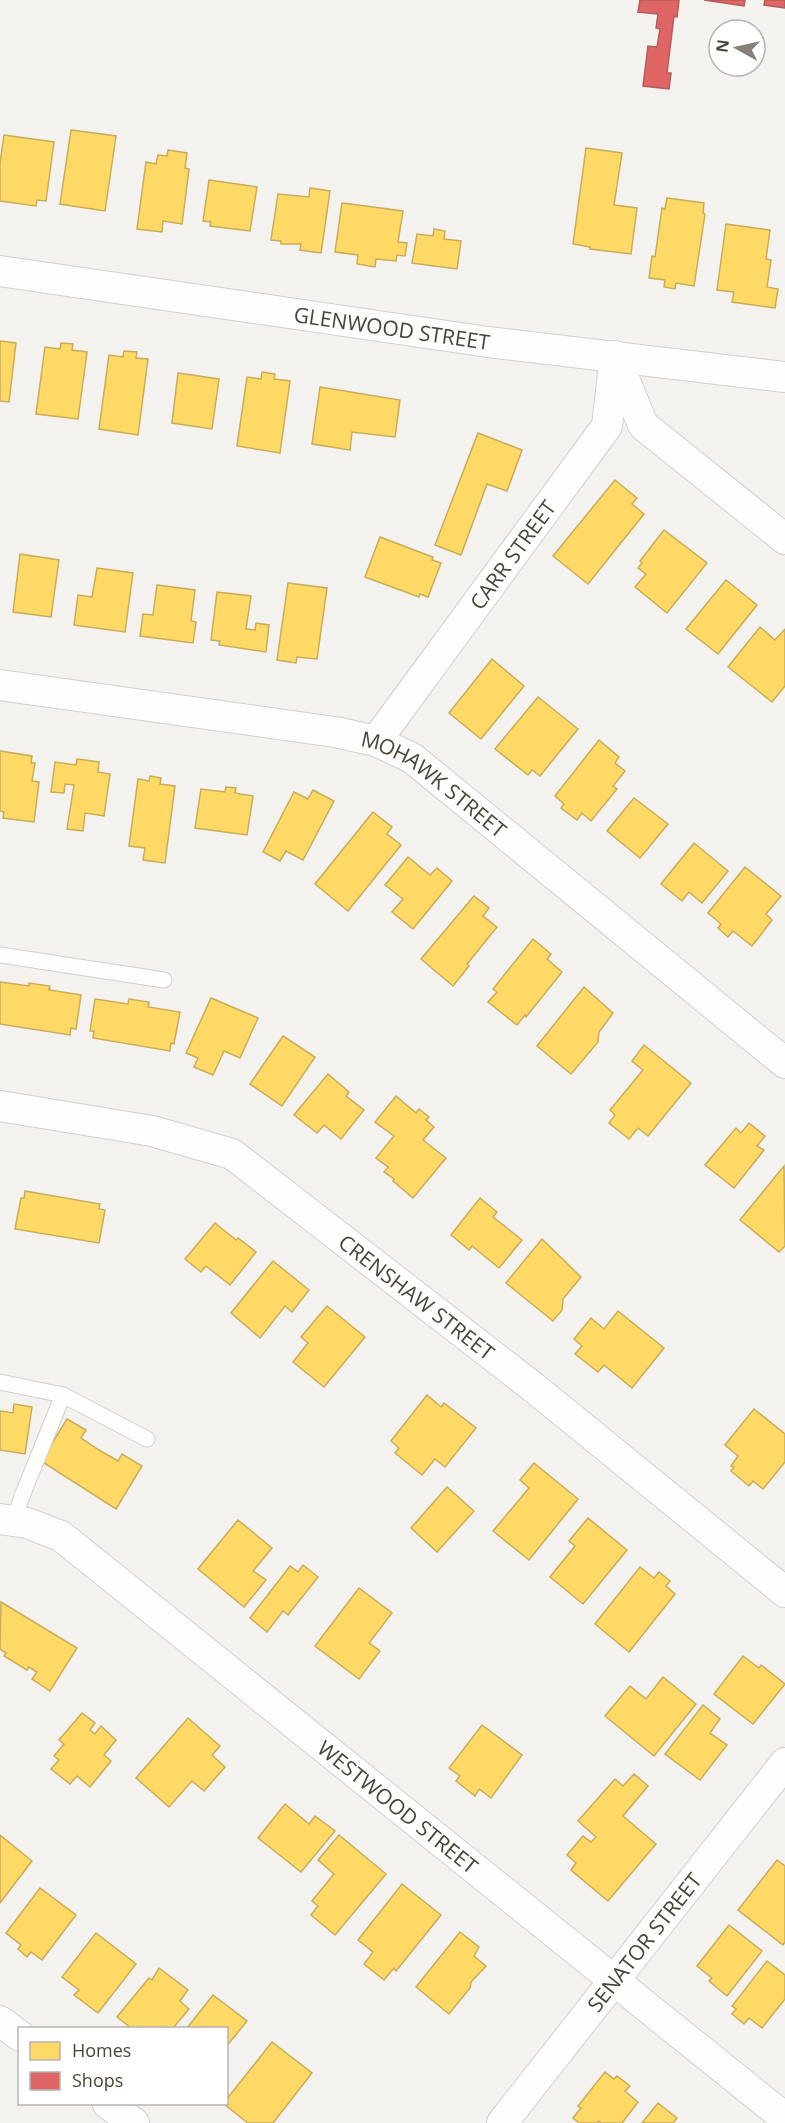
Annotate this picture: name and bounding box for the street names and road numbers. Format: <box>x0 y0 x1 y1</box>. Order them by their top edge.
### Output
street label: GLENWOOD STREET <box>292 300 492 356</box>
street label: CARR STREET <box>463 494 562 615</box>
street label: MOHAWK STREET <box>359 724 513 844</box>
street label: CRENSHAW STREET <box>333 1228 501 1366</box>
street label: WESTWOOD STREET <box>312 1734 484 1880</box>
street label: SENATOR STREET <box>581 1867 708 2018</box>

